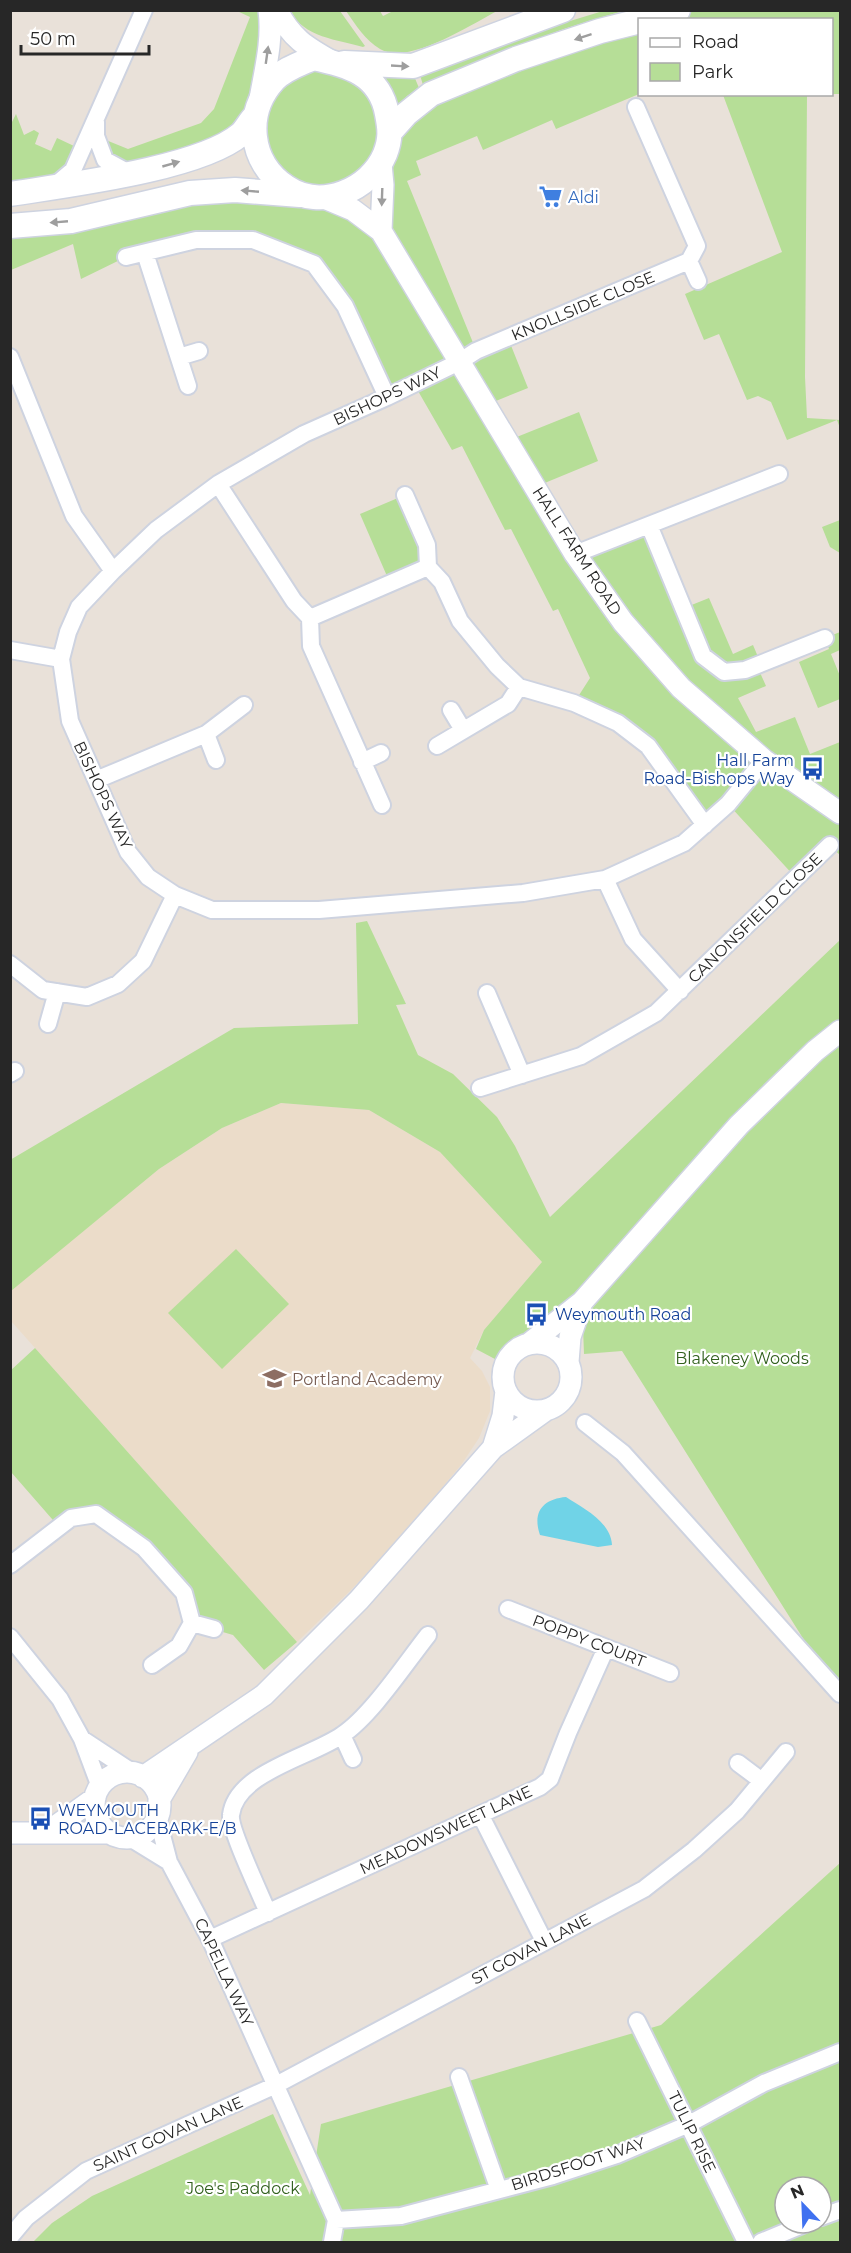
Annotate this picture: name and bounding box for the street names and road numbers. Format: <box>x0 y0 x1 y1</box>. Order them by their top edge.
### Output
street label: KNOLLSIDE CLOSE <box>508 267 658 345</box>
street label: BISHOPS WAY <box>330 362 445 429</box>
street label: HALL FARM ROAD <box>528 483 626 619</box>
street label: BISHOPS WAY <box>70 738 137 853</box>
street label: CANONSFIELD CLOSE <box>684 849 826 987</box>
street label: POPPY COURT <box>530 1611 649 1672</box>
street label: MEADOWSWEET LANE <box>357 1782 535 1878</box>
street label: ST GOVAN LANE <box>468 1910 594 1988</box>
street label: CAPELLA WAY <box>191 1915 258 2030</box>
street label: TULIP RISE <box>664 2088 720 2176</box>
street label: SAINT GOVAN LANE <box>90 2092 246 2176</box>
street label: BIRDSFOOT WAY <box>509 2133 648 2195</box>

